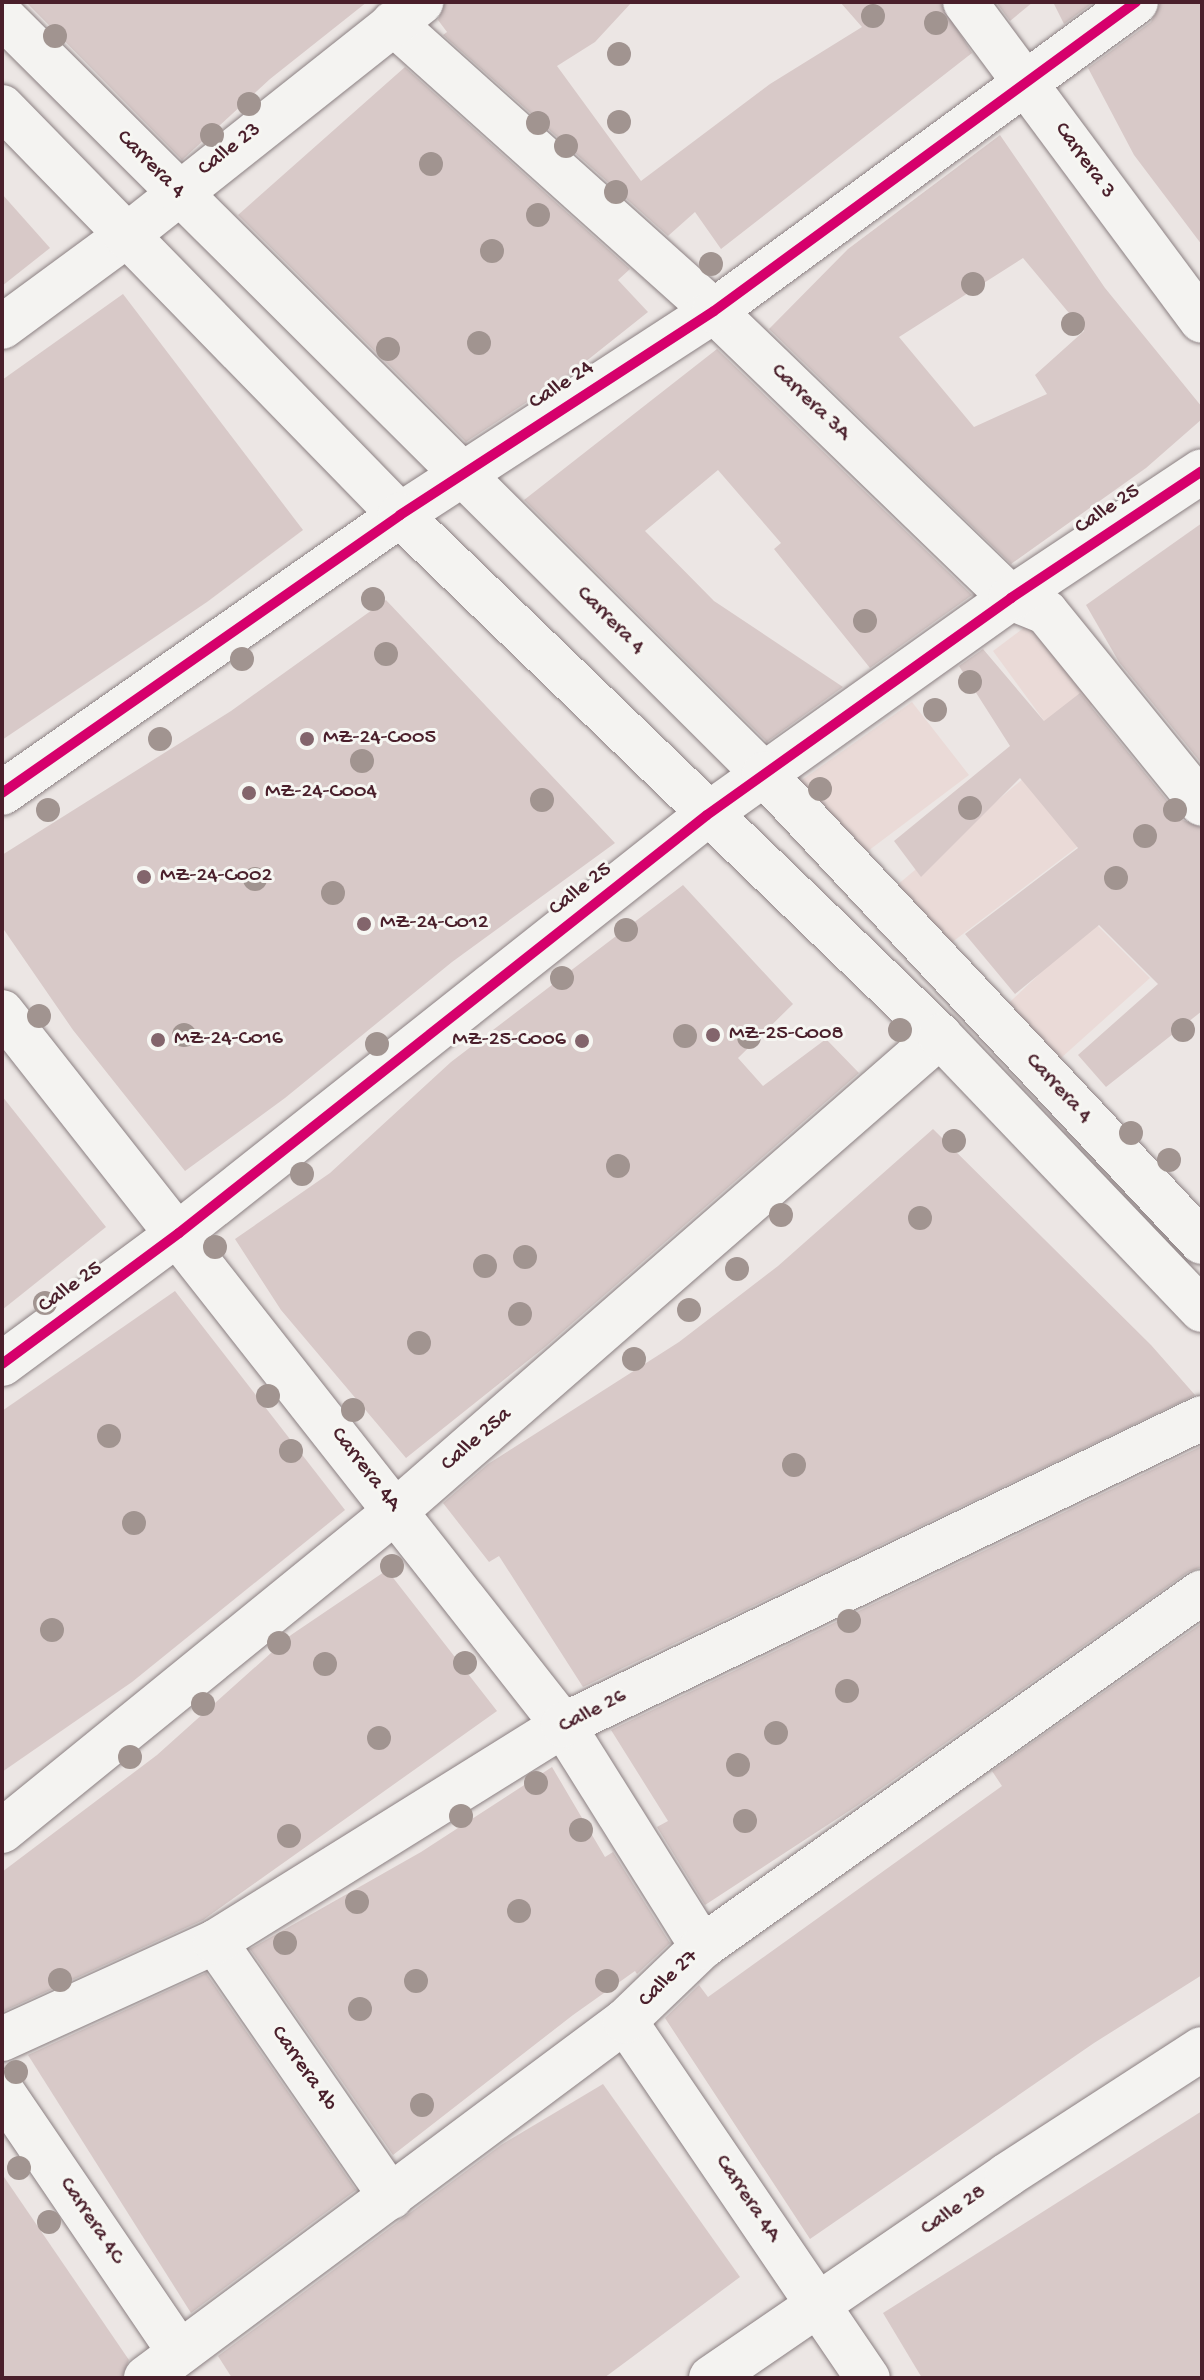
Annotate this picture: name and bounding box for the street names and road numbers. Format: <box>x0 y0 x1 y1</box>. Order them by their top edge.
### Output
street label: Calle 23 <box>193 117 267 183</box>
street label: Carrera 3 <box>1048 118 1120 204</box>
street label: Carrera 4 <box>110 125 190 205</box>
street label: Calle 24 <box>525 355 599 417</box>
street label: Carrera 3A <box>765 359 855 447</box>
street label: Calle 25 <box>1070 479 1146 541</box>
street label: Carrera 4 <box>570 581 650 661</box>
street label: Calle 25 <box>544 857 618 923</box>
street label: Carrera 4 <box>1019 1048 1097 1130</box>
street label: Calle 25 <box>34 1256 108 1320</box>
street label: Calle 25a <box>436 1402 518 1478</box>
street label: Carrera 4A <box>324 1423 406 1517</box>
street label: Calle 26 <box>555 1684 631 1740</box>
street label: Calle 27 <box>634 1944 704 2014</box>
street label: Carrera 4b <box>264 2021 342 2117</box>
street label: Carrera 4A <box>708 2150 786 2248</box>
street label: Carrera 4C <box>52 2173 130 2269</box>
street label: Calle 28 <box>916 2180 992 2242</box>

